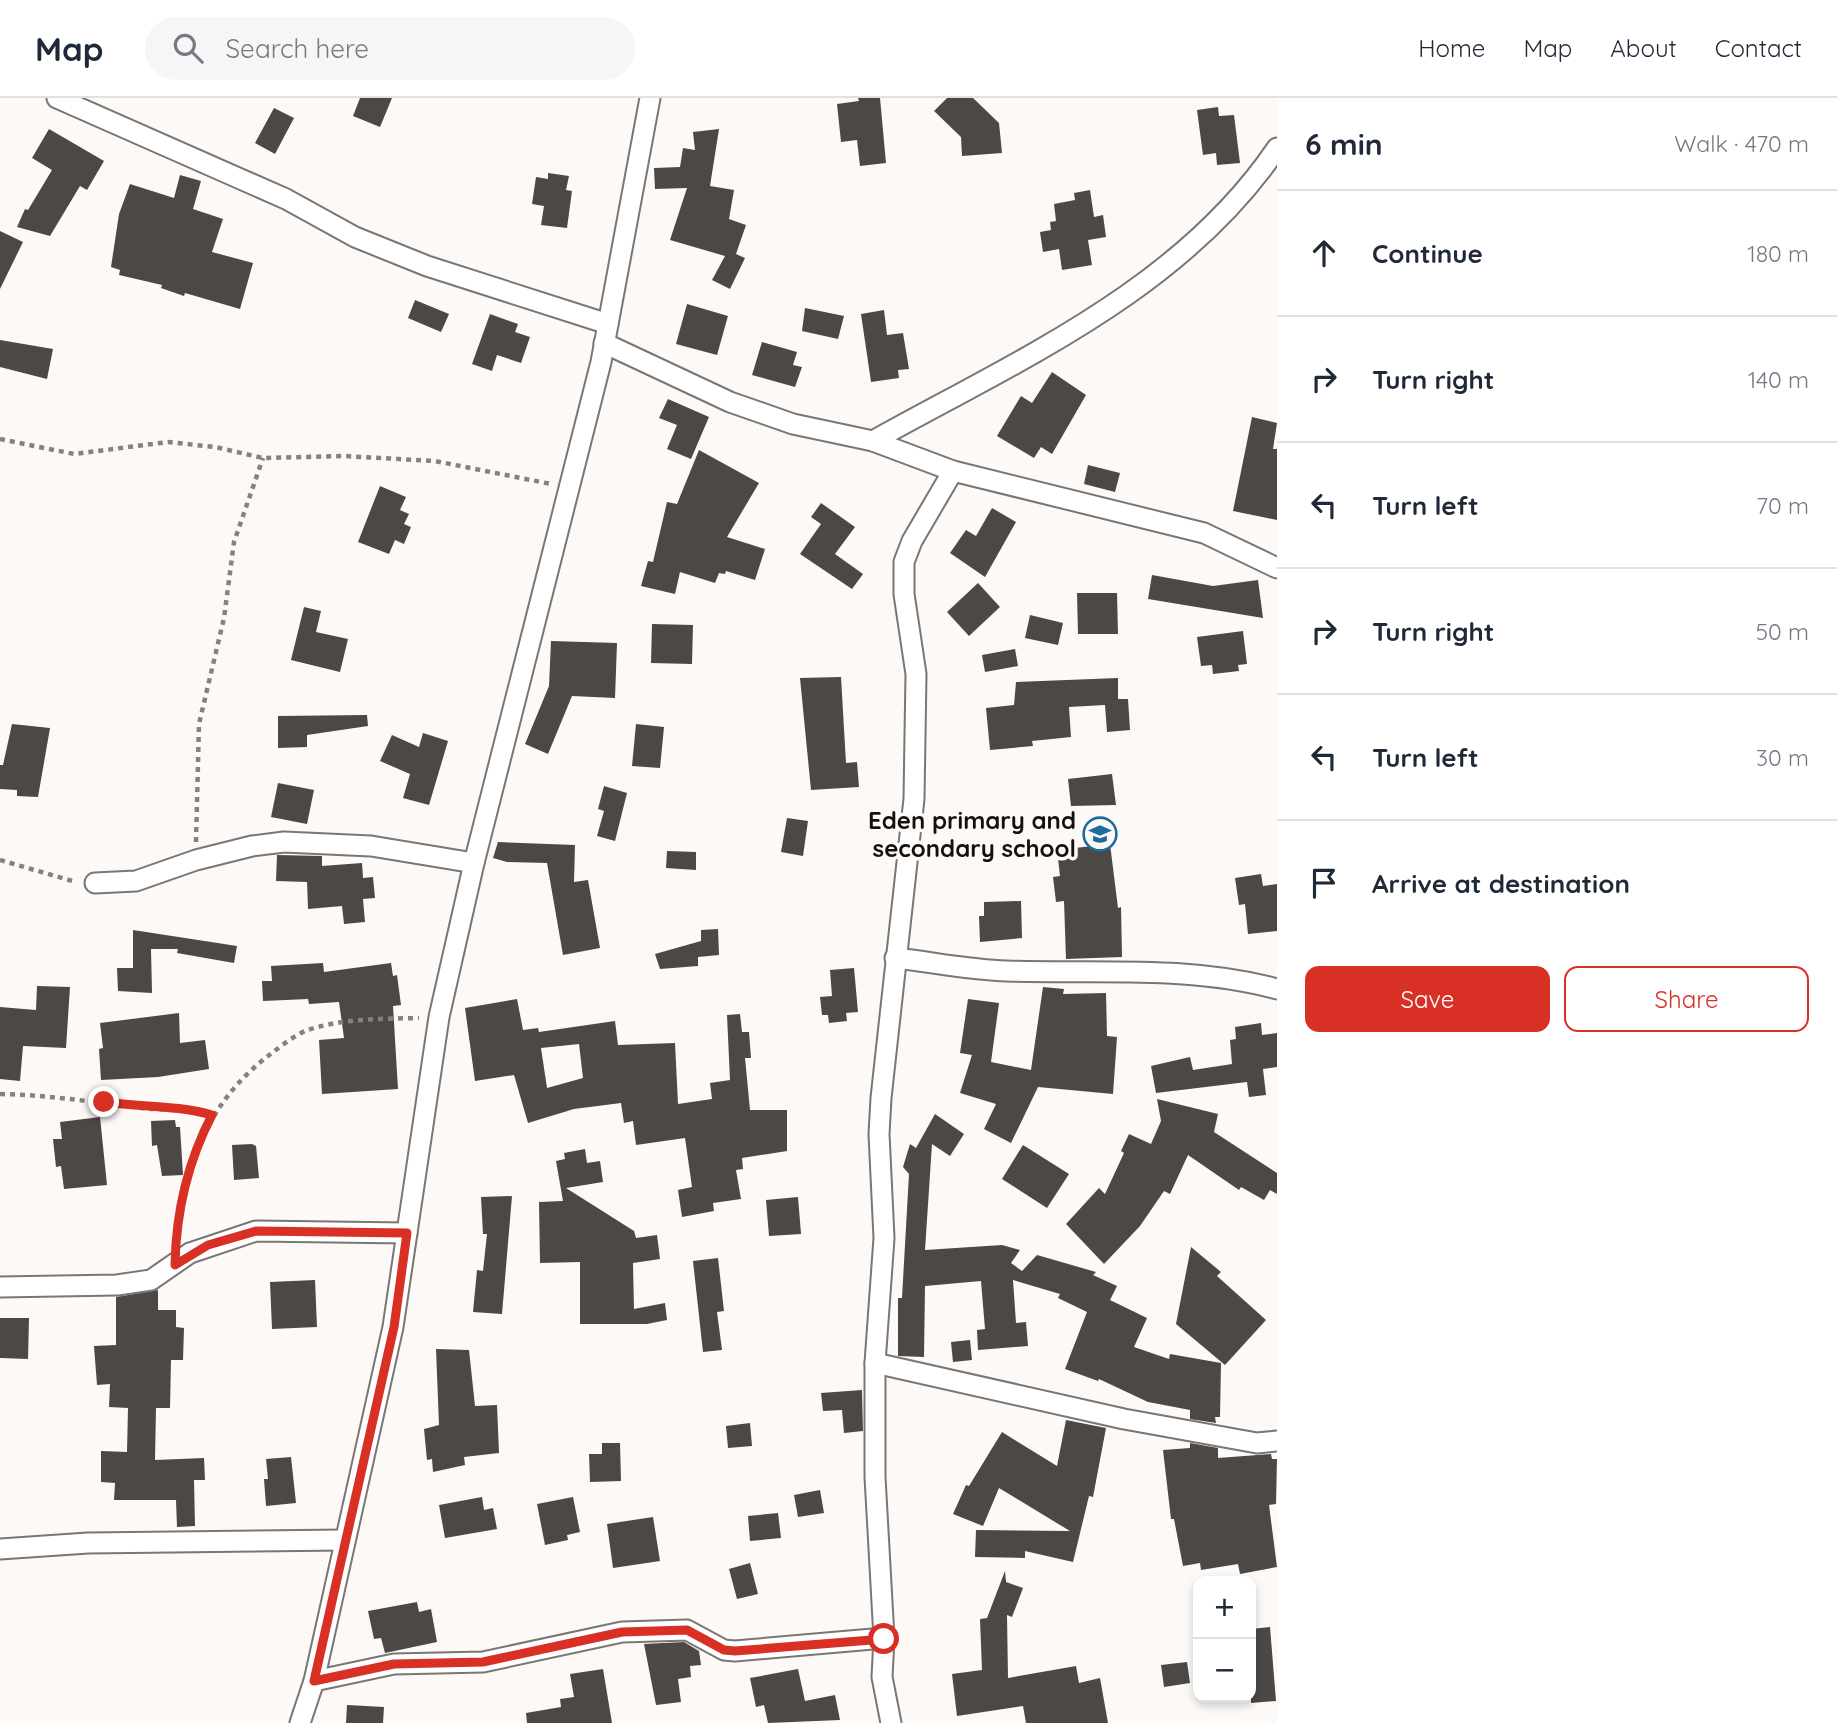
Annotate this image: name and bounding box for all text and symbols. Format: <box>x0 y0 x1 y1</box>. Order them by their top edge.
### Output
search box <box>145 17 635 80</box>
text: Map <box>35 28 103 69</box>
icon: search <box>169 29 207 67</box>
text: Search here <box>225 32 369 65</box>
text: Home <box>1418 33 1485 63</box>
text: Map <box>1523 33 1572 63</box>
text: About <box>1610 33 1677 63</box>
text: Contact <box>1715 33 1802 63</box>
text: 6 min <box>1305 125 1383 163</box>
text: Walk · 470 m <box>1674 129 1809 158</box>
icon: ahead <box>1305 234 1343 272</box>
text: Continue <box>1372 237 1483 270</box>
text: 180 m <box>1747 239 1809 268</box>
icon: right <box>1305 360 1343 398</box>
text: Turn right <box>1372 363 1494 396</box>
text: 140 m <box>1748 365 1809 394</box>
icon: left <box>1305 486 1343 524</box>
text: Turn left <box>1372 489 1479 522</box>
text: 70 m <box>1756 491 1809 520</box>
icon: right <box>1305 612 1343 650</box>
text: Turn right <box>1372 615 1494 648</box>
text: 50 m <box>1756 617 1809 646</box>
icon: left <box>1305 738 1343 776</box>
text: Turn left <box>1372 741 1479 774</box>
text: 30 m <box>1756 743 1809 772</box>
place label: Eden primary and secondary school <box>868 805 1076 863</box>
school or university icon: Eden primary and secondary school <box>1081 815 1119 853</box>
icon: arrive <box>1305 864 1343 902</box>
text: Arrive at destination <box>1372 867 1630 900</box>
button: Save <box>1305 966 1550 1032</box>
button: Share <box>1564 966 1809 1032</box>
route end <box>88 1086 119 1117</box>
map controls <box>1193 1576 1256 1702</box>
button: + <box>1193 1576 1256 1639</box>
route start <box>868 1623 899 1654</box>
button: − <box>1193 1639 1256 1702</box>

